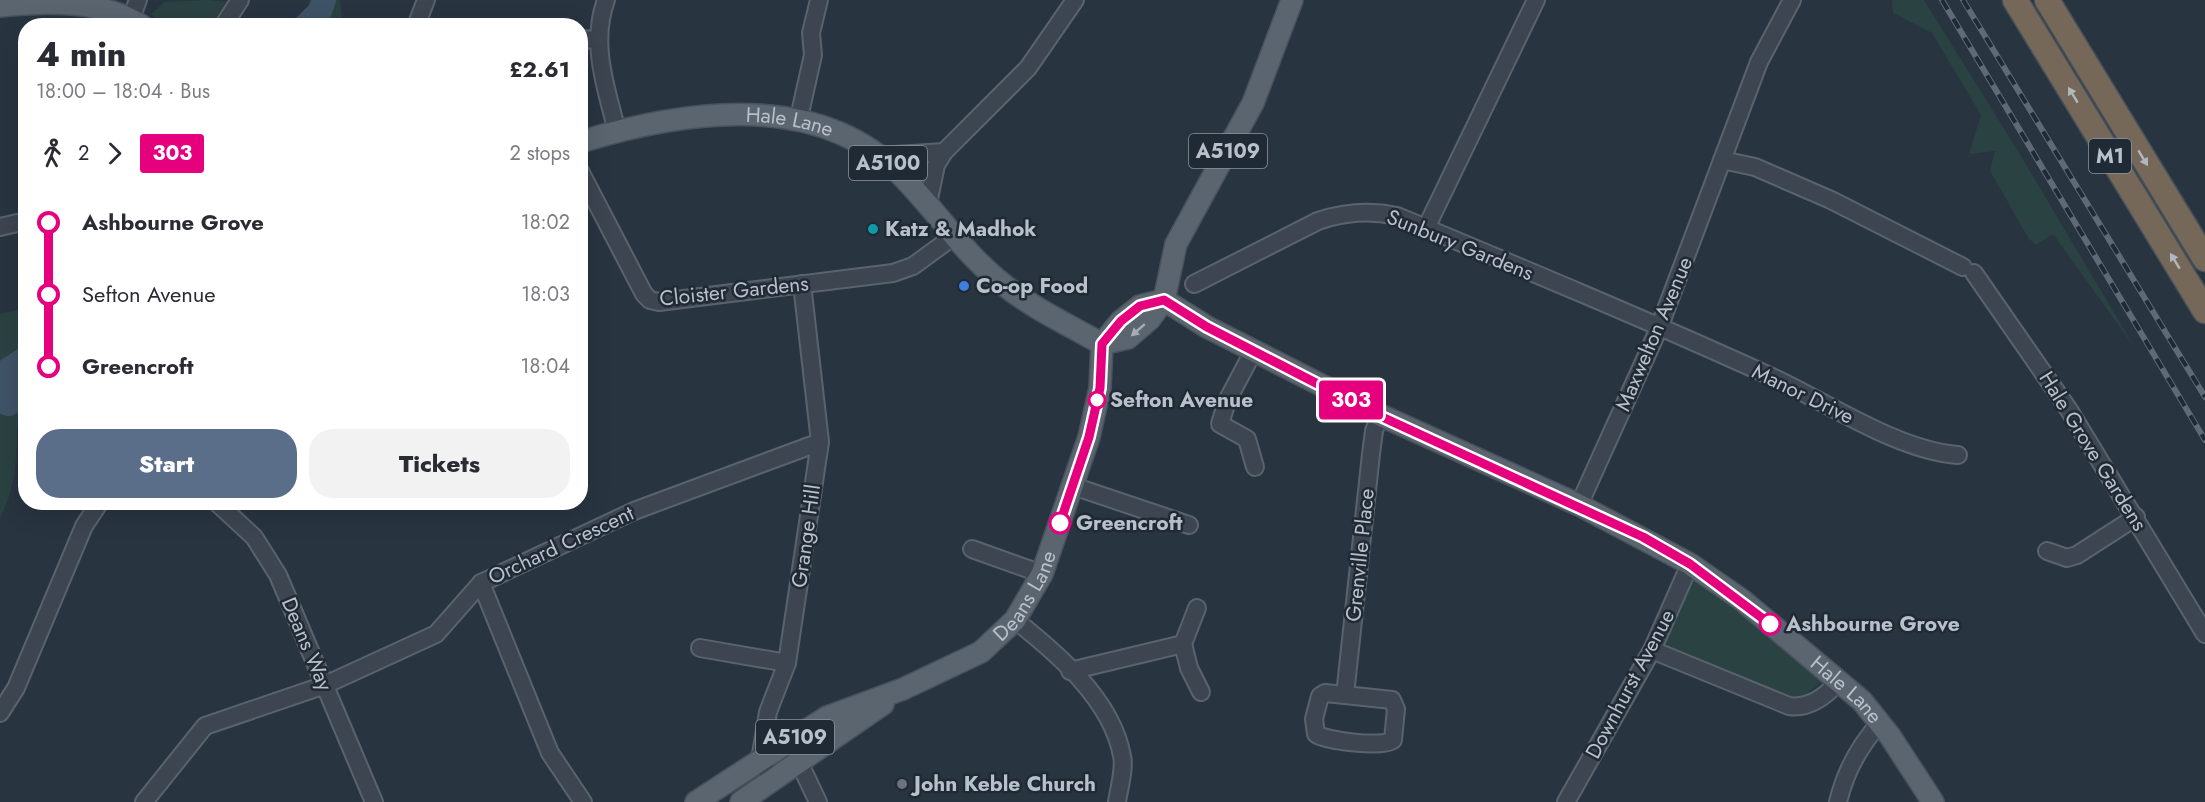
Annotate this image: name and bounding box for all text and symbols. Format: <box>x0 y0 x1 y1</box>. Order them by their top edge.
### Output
text: 4 min <box>36 31 126 78</box>
text: £2.61 <box>509 53 570 85</box>
text: 18:00 – 18:04 · Bus <box>36 77 210 106</box>
one-way arrow <box>2068 86 2078 103</box>
street label: Hale Lane <box>745 100 838 144</box>
road number: A5109 <box>1189 134 1267 168</box>
icon: walk <box>36 137 69 170</box>
icon: forward <box>98 137 131 170</box>
text: 303 <box>152 138 192 168</box>
text: 2 <box>78 139 89 168</box>
text: 2 stops <box>509 139 570 168</box>
road number: M1 <box>2089 139 2131 173</box>
road number: A5100 <box>849 146 927 180</box>
one-way arrow <box>2138 150 2149 166</box>
street label: Sunbury Gardens <box>1382 202 1538 288</box>
text: Ashbourne Grove <box>82 206 264 238</box>
text: 18:02 <box>521 208 570 237</box>
place label: Katz & Madhok <box>885 214 1036 244</box>
marker: Katz & Madhok <box>866 222 880 236</box>
street label: Maxwelton Avenue <box>1608 252 1700 416</box>
one-way arrow <box>2169 253 2180 269</box>
street label: Cloister Gardens <box>658 268 810 314</box>
place label: Co-op Food <box>976 271 1088 301</box>
text: Sefton Avenue <box>82 278 216 310</box>
marker: Co-op Food <box>957 279 971 293</box>
text: 18:03 <box>521 280 570 309</box>
one-way arrow <box>1130 323 1146 336</box>
text: Greencroft <box>82 350 194 382</box>
text: 18:04 <box>520 352 570 381</box>
street label: Manor Drive <box>1747 356 1859 432</box>
street label: Hale Grove Gardens <box>2032 365 2154 537</box>
line badge: 303 <box>1316 380 1386 420</box>
place label: Sefton Avenue <box>1110 385 1253 415</box>
text: 303 <box>1331 385 1371 415</box>
marker: Sefton Avenue <box>1088 391 1106 409</box>
button: Start <box>36 429 297 498</box>
button: Tickets <box>309 429 570 498</box>
street label: Grange Hill <box>784 483 828 589</box>
street label: Grenville Place <box>1338 487 1382 623</box>
street label: Orchard Crescent <box>483 498 639 592</box>
place label: Greencroft <box>1076 508 1183 538</box>
marker: Greencroft <box>1049 512 1071 534</box>
street label: Deans Lane <box>986 547 1064 648</box>
street label: Deans Way <box>274 593 340 696</box>
street label: Downhurst Avenue <box>1578 604 1682 764</box>
place label: Ashbourne Grove <box>1785 609 1960 639</box>
marker: Ashbourne Grove <box>1759 613 1781 635</box>
street label: Hale Lane <box>1804 649 1890 730</box>
road number: A5109 <box>756 720 834 754</box>
place label: John Keble Church <box>910 769 1096 799</box>
marker: John Keble Church <box>895 777 909 791</box>

